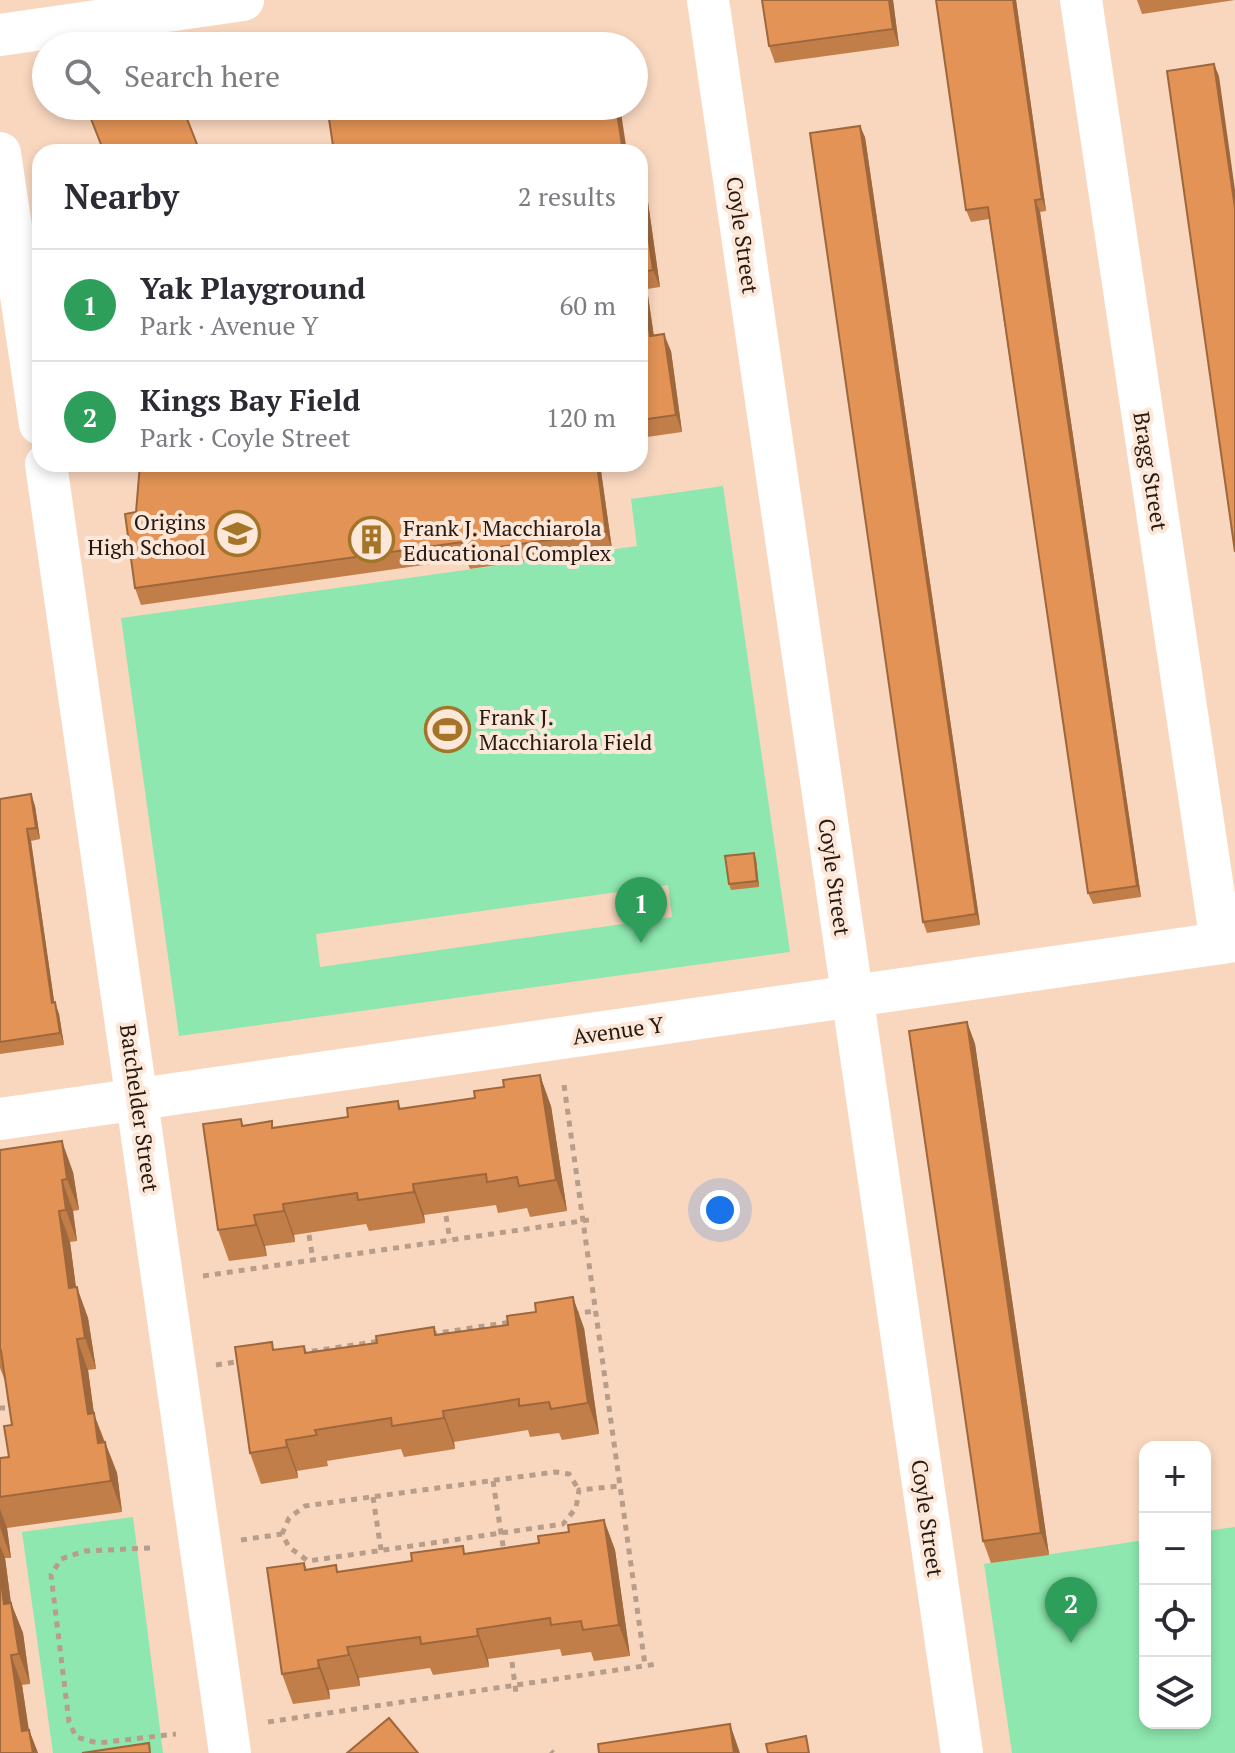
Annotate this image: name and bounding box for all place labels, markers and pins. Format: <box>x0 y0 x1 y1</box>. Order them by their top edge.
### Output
place label: Origins High School <box>88 507 206 561</box>
school or university icon: Origins High School <box>213 510 261 558</box>
place label: Frank J. Macchiarola Educational Complex <box>403 513 612 567</box>
building icon: Frank J. Macchiarola Educational Complex <box>348 516 396 564</box>
place label: Frank J. Macchiarola Field <box>479 702 652 756</box>
sports icon: Frank J. Macchiarola Field <box>424 705 472 753</box>
pin: 1 <box>615 877 667 943</box>
pin: 2 <box>1045 1577 1097 1643</box>

